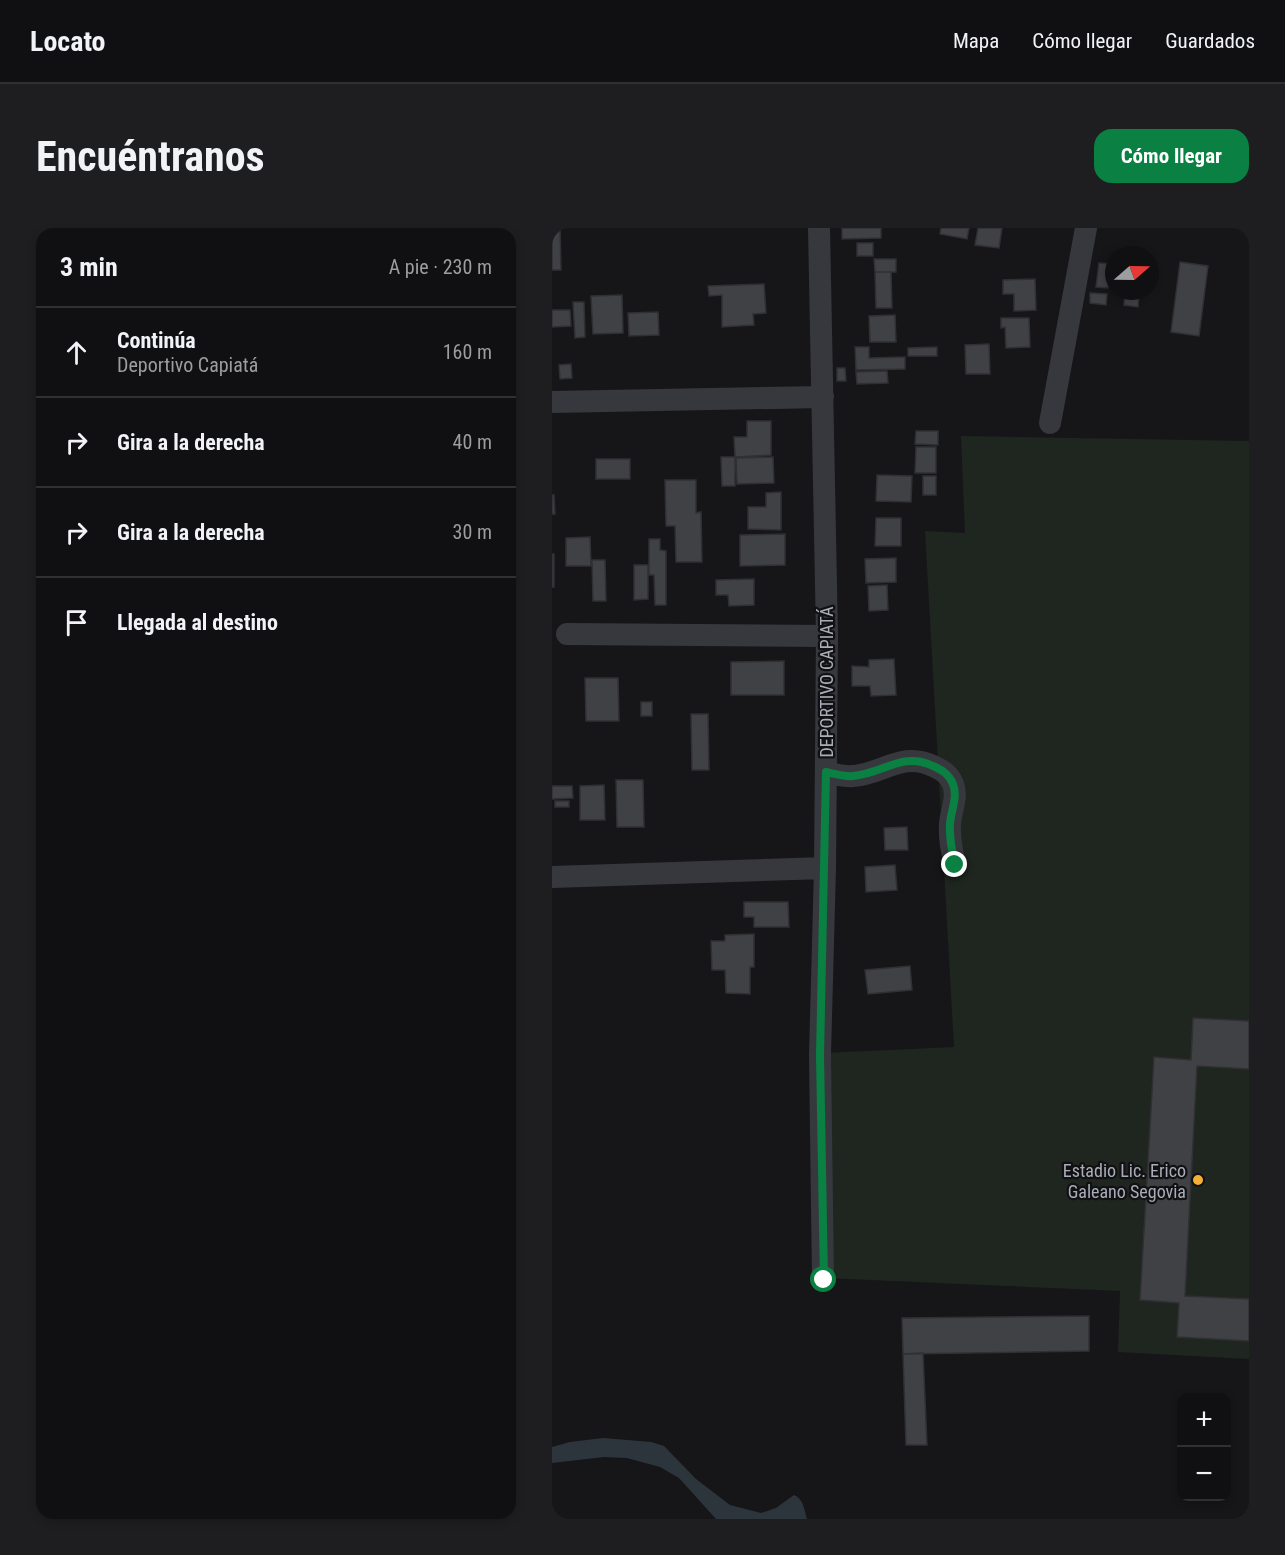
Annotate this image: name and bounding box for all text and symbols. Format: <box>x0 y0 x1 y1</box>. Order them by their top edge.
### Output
text: Locato <box>30 25 106 58</box>
text: Mapa <box>953 29 999 53</box>
text: Cómo llegar <box>1032 29 1132 53</box>
text: Guardados <box>1165 29 1255 53</box>
button: Cómo llegar <box>1094 129 1249 183</box>
text: Encuéntranos <box>36 132 265 181</box>
north arrow <box>1105 246 1159 300</box>
text: 3 min <box>60 252 118 282</box>
text: A pie · 230 m <box>389 255 492 279</box>
text: Continúa <box>117 328 196 353</box>
icon: ahead <box>60 336 93 369</box>
text: 160 m <box>443 340 492 364</box>
text: Deportivo Capiatá <box>117 353 258 377</box>
icon: right <box>60 426 93 459</box>
text: Gira a la derecha <box>117 430 265 455</box>
text: 40 m <box>453 430 492 454</box>
icon: right <box>60 516 93 549</box>
text: Gira a la derecha <box>117 520 265 545</box>
text: 30 m <box>453 520 492 544</box>
icon: arrive <box>60 606 93 639</box>
street label: DEPORTIVO CAPIATÁ <box>816 606 837 758</box>
text: Llegada al destino <box>117 610 278 635</box>
route end <box>941 851 967 877</box>
place label: Estadio Lic. Erico Galeano Segovia <box>1063 1160 1186 1202</box>
marker: Estadio Lic. Erico Galeano Segovia <box>1191 1173 1205 1187</box>
route start <box>810 1266 836 1292</box>
map controls <box>1177 1393 1231 1501</box>
button: + <box>1177 1393 1231 1447</box>
button: − <box>1177 1447 1231 1501</box>

